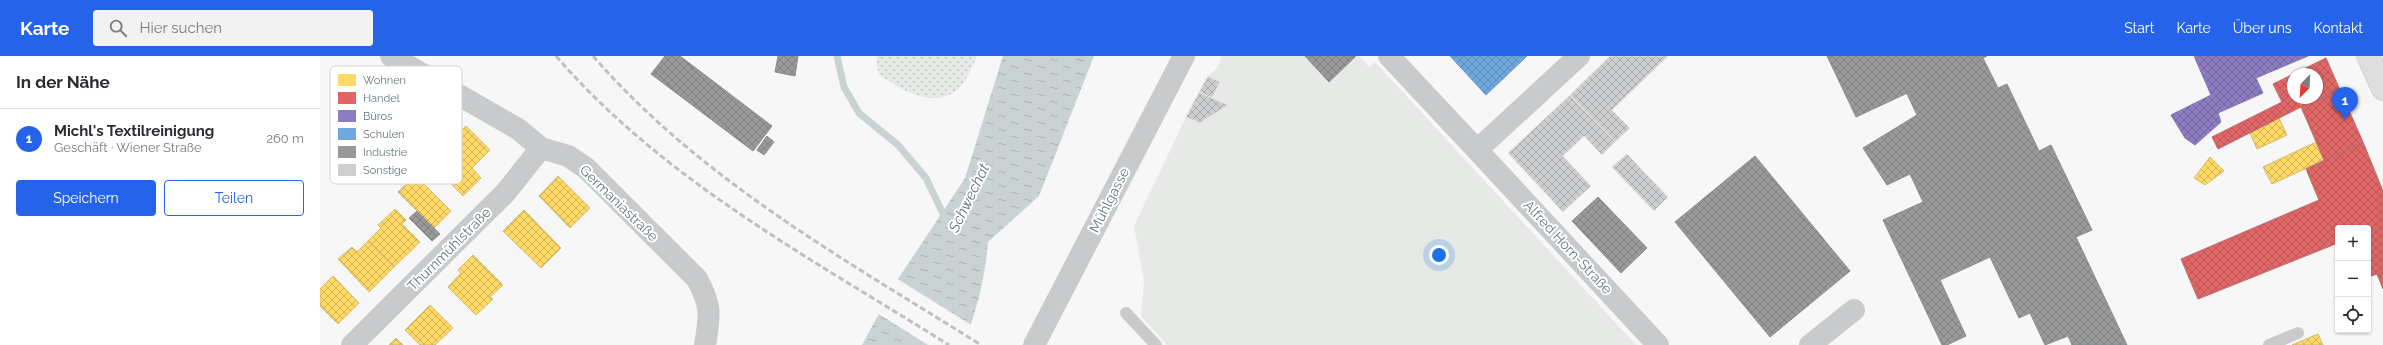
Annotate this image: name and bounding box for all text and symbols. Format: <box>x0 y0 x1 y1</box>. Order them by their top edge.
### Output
search box <box>93 10 373 46</box>
text: Karte <box>20 17 69 39</box>
icon: search <box>107 17 129 39</box>
text: Hier suchen <box>139 19 222 37</box>
text: Start <box>2124 20 2154 36</box>
text: Karte <box>2176 20 2211 36</box>
text: Über uns <box>2233 20 2292 36</box>
text: Kontakt <box>2314 20 2363 36</box>
legend <box>330 66 462 184</box>
north arrow <box>2287 68 2323 104</box>
text: In der Nähe <box>16 72 110 92</box>
text: Wohnen <box>363 74 406 87</box>
pin: 1 <box>2332 87 2358 120</box>
text: Handel <box>363 92 400 105</box>
text: Büros <box>363 110 392 123</box>
text: Michl's Textilreinigung <box>54 122 214 140</box>
text: Schulen <box>363 128 405 141</box>
text: 1 <box>26 131 32 146</box>
text: 260 m <box>266 131 304 146</box>
text: Geschäft · Wiener Straße <box>54 140 202 155</box>
text: Industrie <box>363 146 408 159</box>
water label: Schwechat <box>944 161 993 236</box>
street label: Germaniastraße <box>577 162 661 244</box>
text: Sonstige <box>363 164 408 177</box>
street label: Mühlgasse <box>1086 165 1132 235</box>
button: Speichern <box>16 180 156 216</box>
button: Teilen <box>164 180 304 216</box>
street label: Alfred Horn-Straße <box>1521 197 1615 297</box>
street label: Thurnmühlstraße <box>404 204 494 294</box>
map controls <box>2335 225 2371 333</box>
button: + <box>2335 225 2371 261</box>
your location <box>1429 245 1449 265</box>
button: − <box>2335 261 2371 297</box>
button: locate <box>2335 297 2371 333</box>

